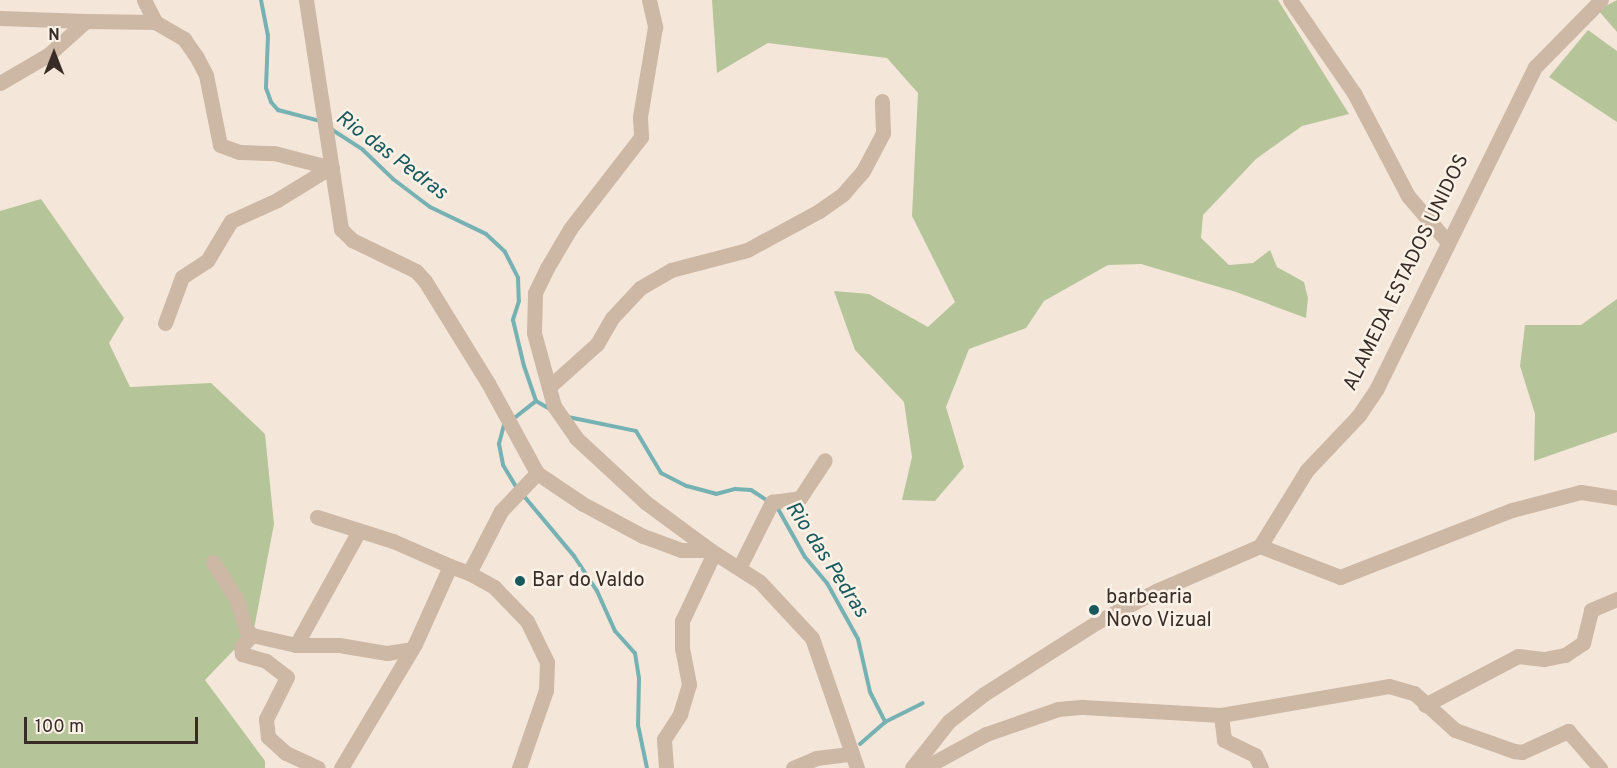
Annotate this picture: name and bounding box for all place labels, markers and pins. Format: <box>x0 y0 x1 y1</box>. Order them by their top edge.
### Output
place label: Bar do Valdo <box>532 569 645 593</box>
marker: Bar do Valdo <box>513 574 527 588</box>
place label: barbearia Novo Vizual <box>1106 586 1213 633</box>
marker: barbearia Novo Vizual <box>1087 603 1101 617</box>

